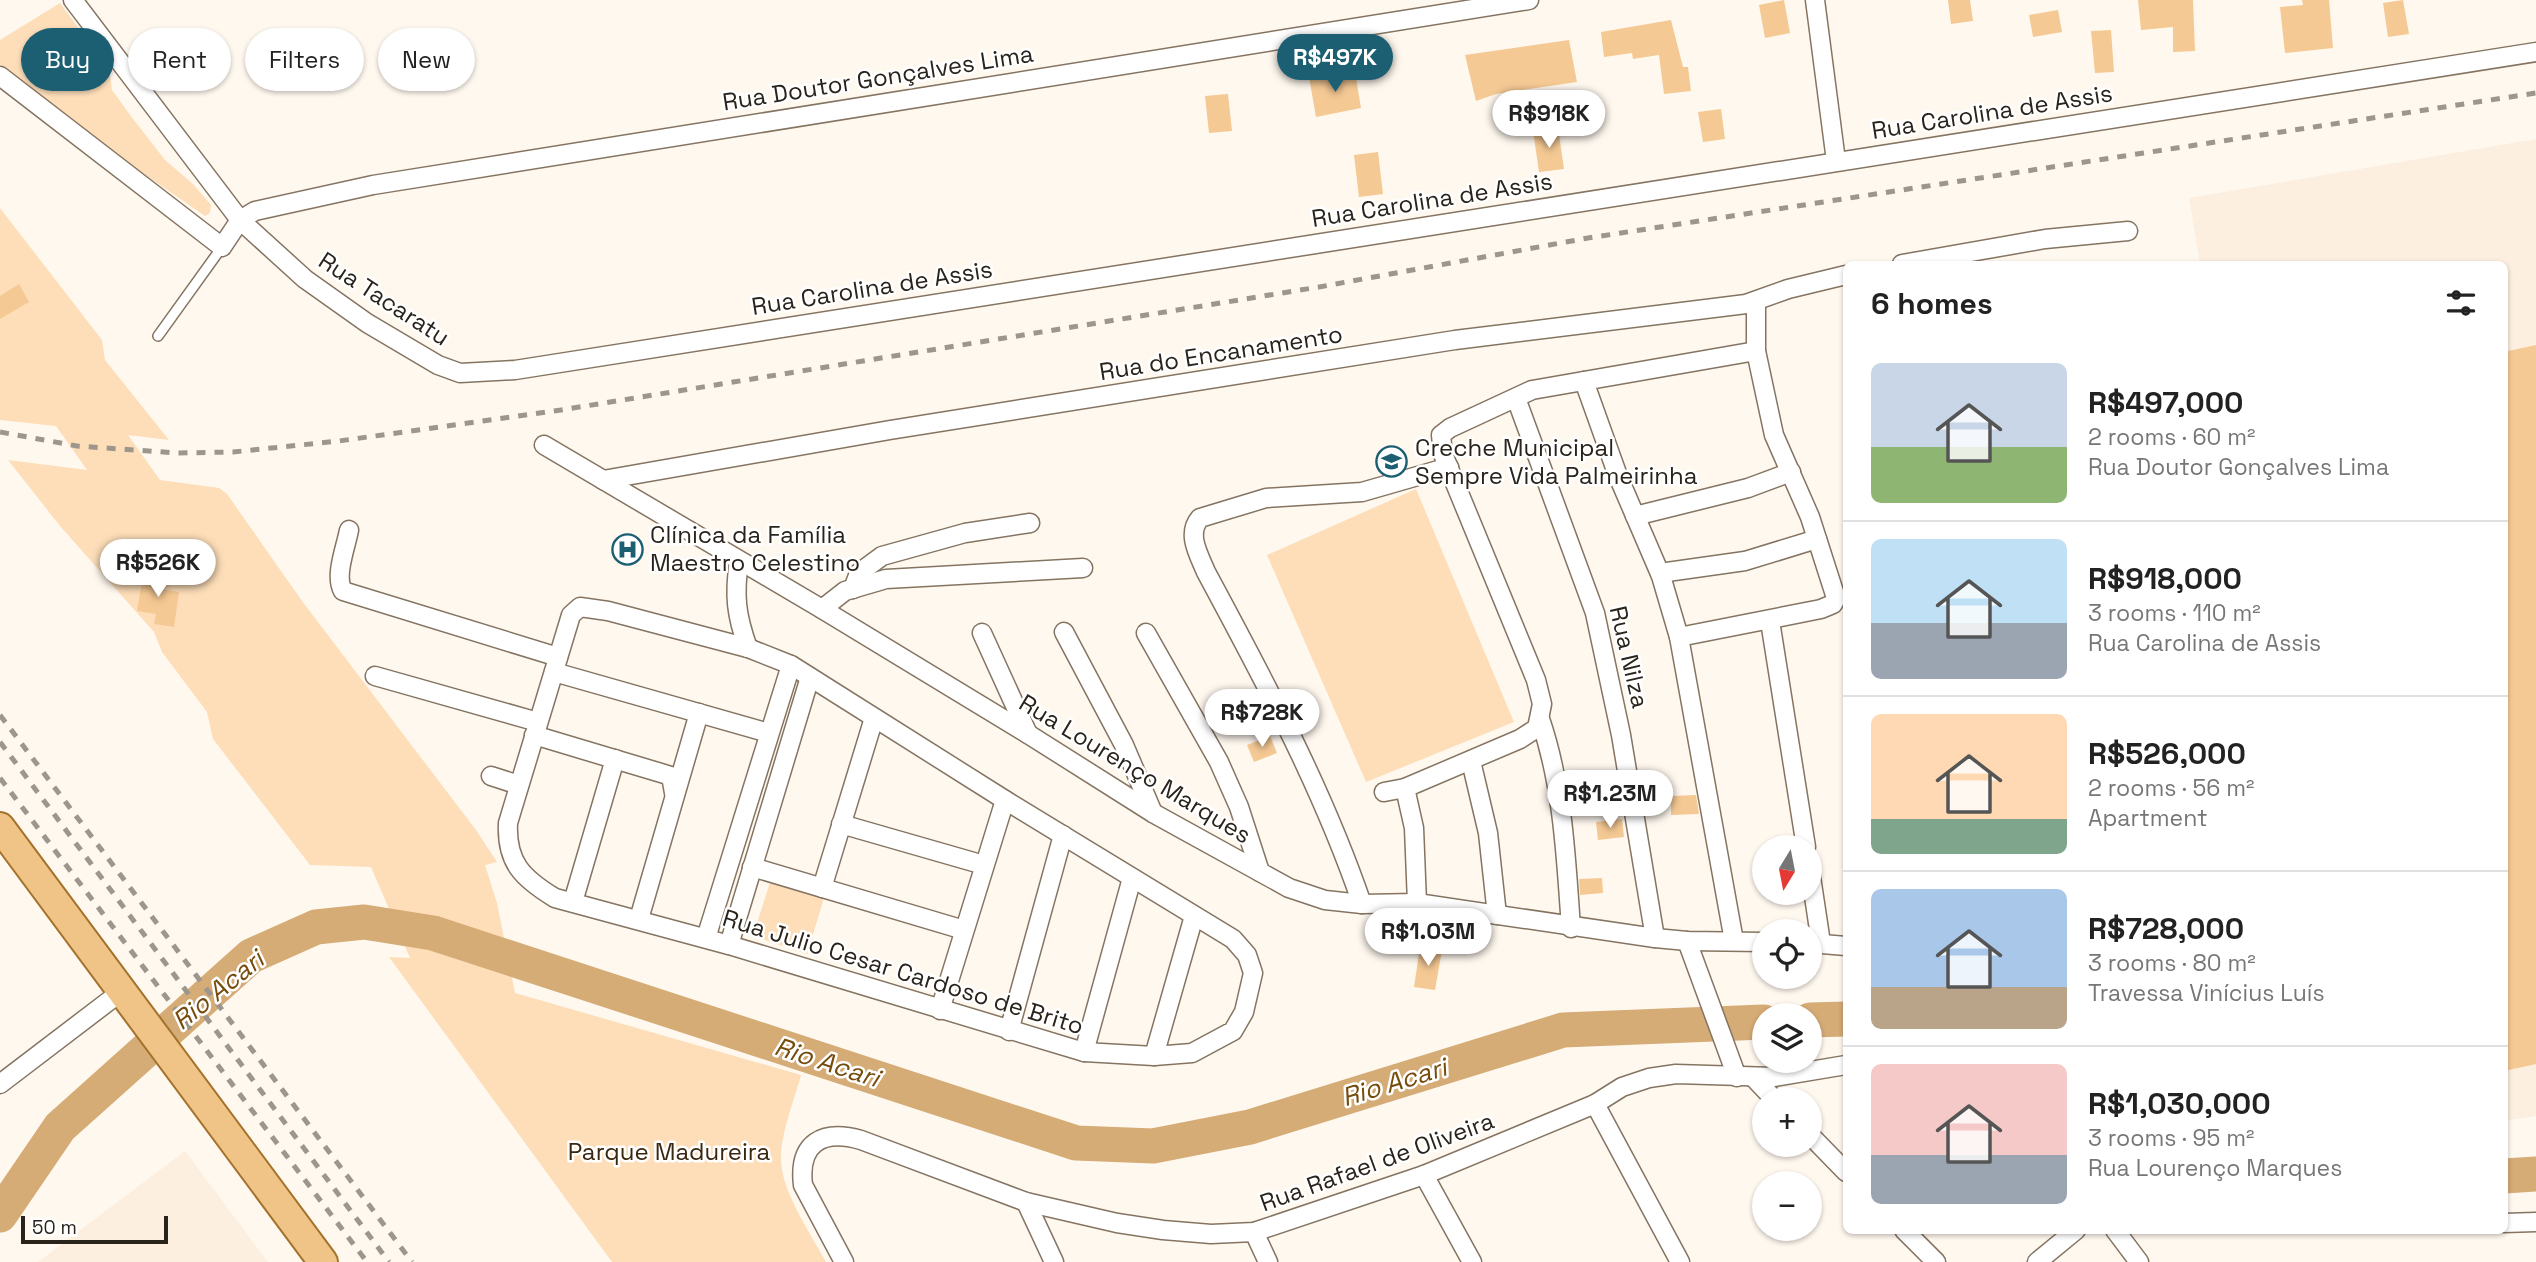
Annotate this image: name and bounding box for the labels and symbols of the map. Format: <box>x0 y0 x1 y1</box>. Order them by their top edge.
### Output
pin: R$497K <box>1278 34 1392 94</box>
street label: Rua Doutor Gonçalves Lima <box>720 38 1036 117</box>
street label: Rua Carolina de Assis <box>1869 77 2115 146</box>
pin: R$918K <box>1492 90 1606 150</box>
street label: Rua Carolina de Assis <box>1309 165 1555 234</box>
street label: Rua Tacaratu <box>313 245 456 352</box>
street label: Rua Carolina de Assis <box>749 253 995 322</box>
street label: Rua do Encanamento <box>1097 318 1345 387</box>
place label: Creche Municipal Sempre Vida Palmeirinha <box>1415 432 1698 491</box>
school or university icon: Creche Municipal Sempre Vida Palmeirinha <box>1375 445 1409 479</box>
place label: Clínica da Família Maestro Celestino <box>650 519 860 578</box>
hospital icon: Clínica da Família Maestro Celestino <box>610 532 644 566</box>
pin: R$526K <box>101 540 215 599</box>
street label: Rua Nilza <box>1603 603 1656 711</box>
street label: Rua Lourenço Marques <box>1014 687 1257 850</box>
pin: R$728K <box>1205 690 1319 749</box>
pin: R$1.23M <box>1545 770 1675 830</box>
north arrow <box>1752 835 1822 905</box>
street label: Rua Julio Cesar Cardoso de Brito <box>719 902 1087 1041</box>
pin: R$1.03M <box>1363 908 1493 968</box>
water label: Rio Acari <box>165 941 273 1037</box>
water label: Rio Acari <box>770 1029 886 1096</box>
water label: Rio Acari <box>1337 1049 1453 1114</box>
street label: Rua Rafael de Oliveira <box>1256 1105 1498 1218</box>
park label: Parque Madureira <box>568 1136 771 1167</box>
scale bar <box>21 1213 168 1245</box>

